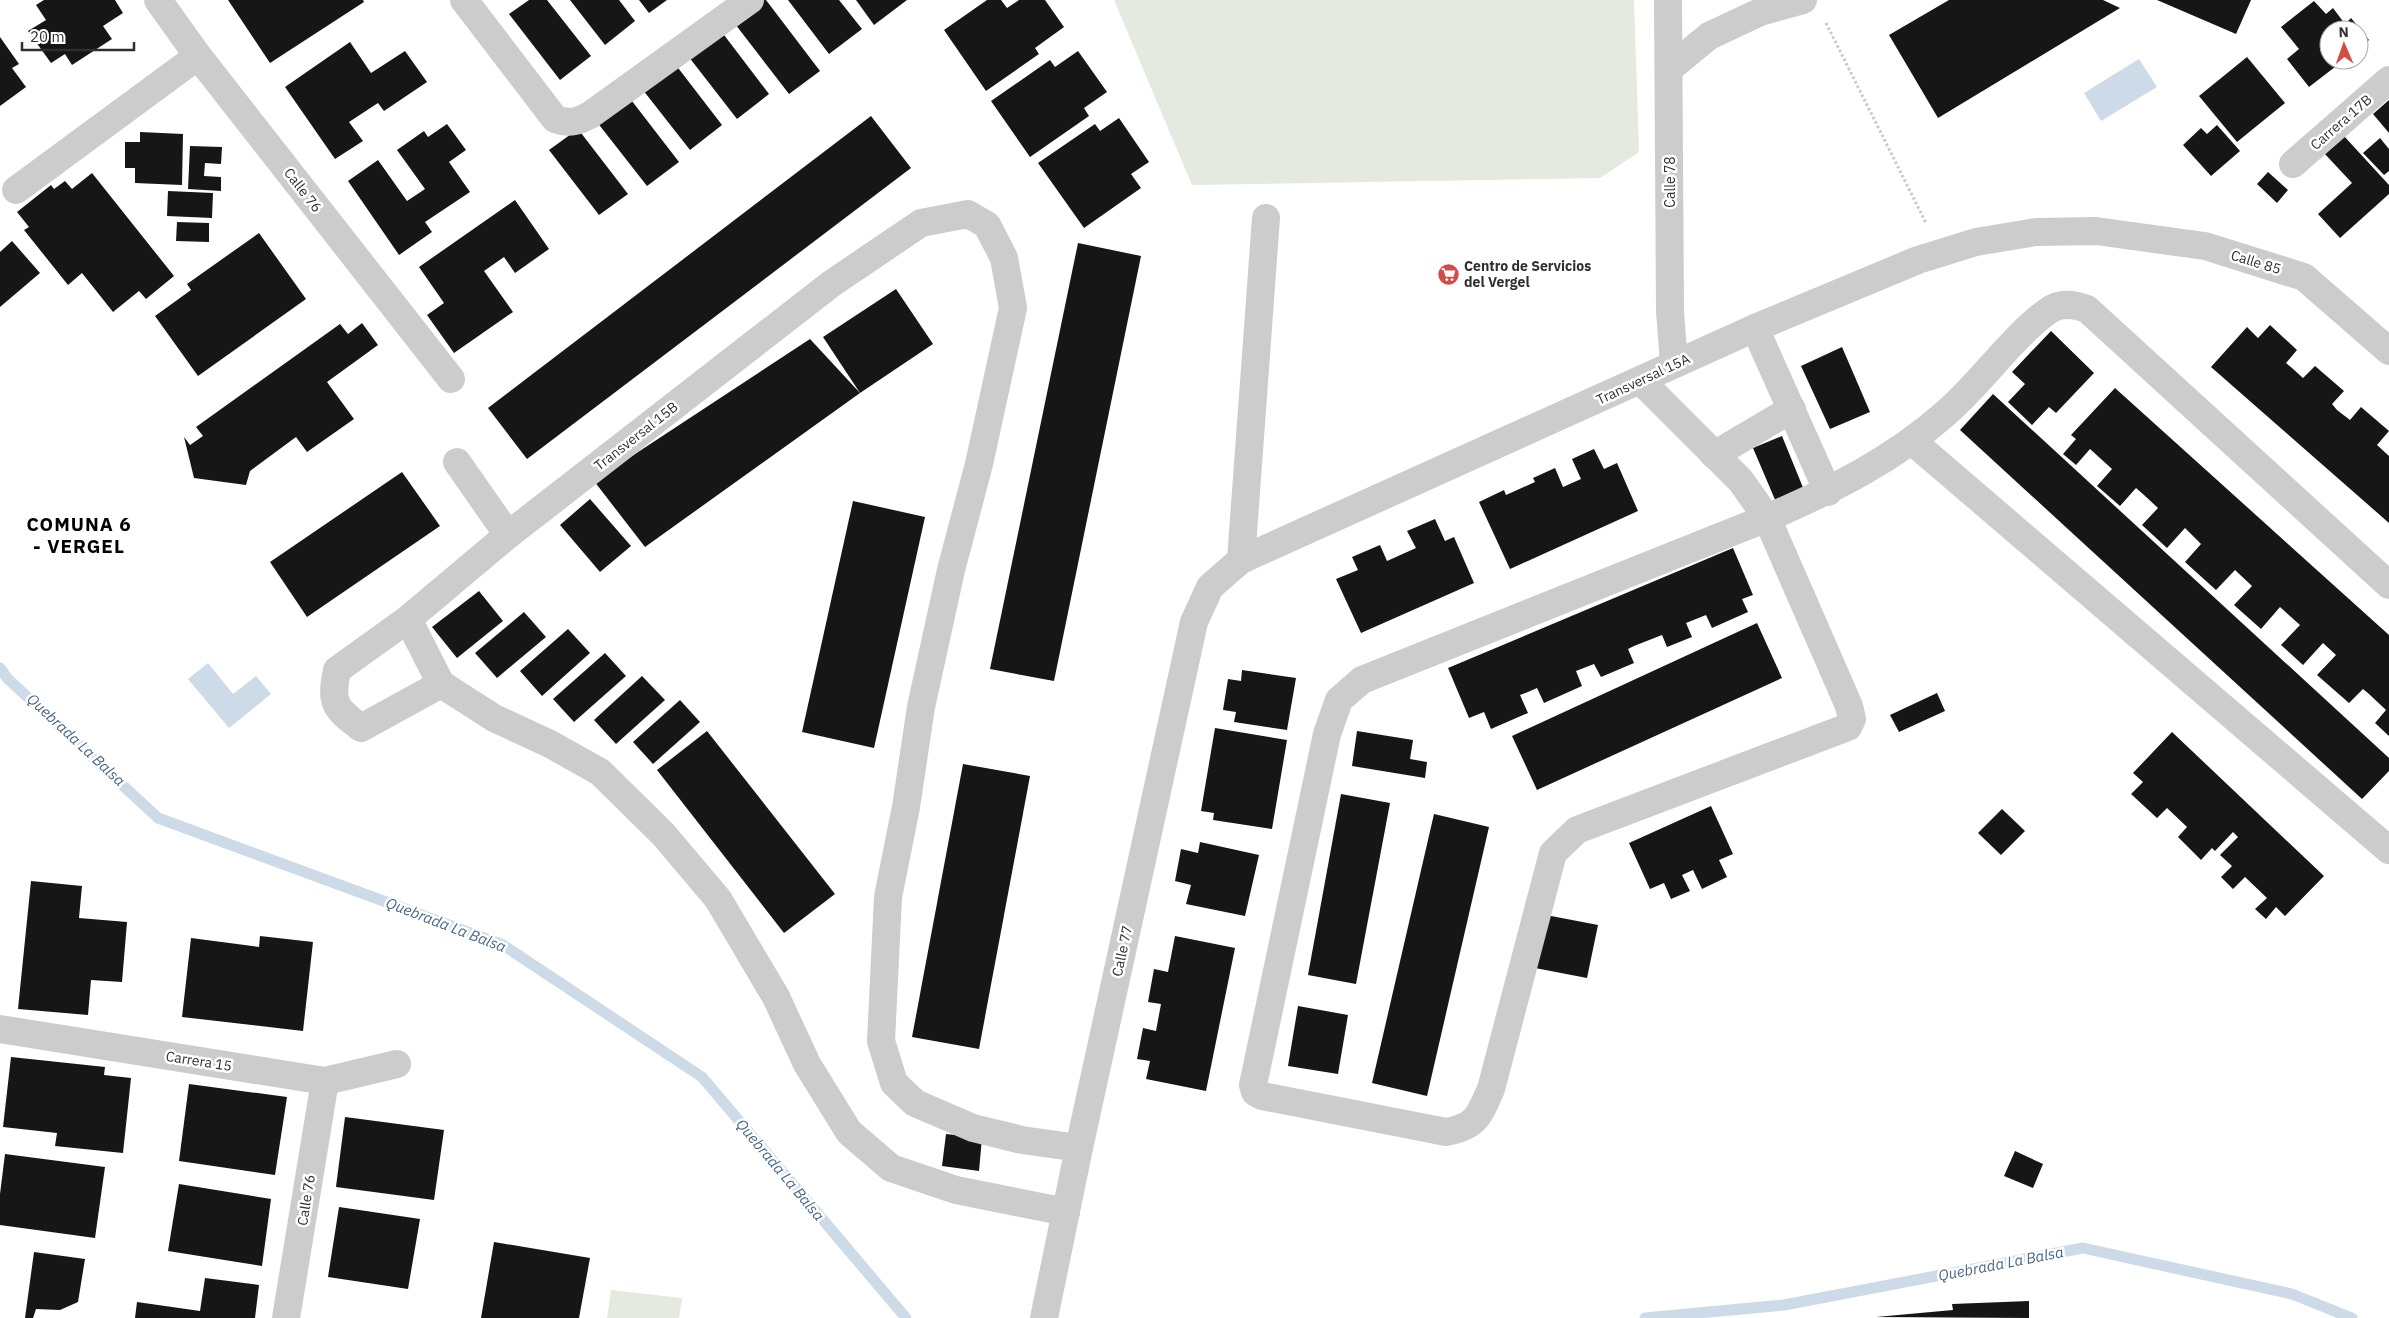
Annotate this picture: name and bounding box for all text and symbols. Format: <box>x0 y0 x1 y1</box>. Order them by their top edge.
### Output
scale bar <box>22 20 135 52</box>
north arrow <box>2319 20 2369 70</box>
text: N <box>2338 23 2349 41</box>
text: 20 m <box>30 27 65 46</box>
street label: Carrera 17B <box>2306 90 2376 154</box>
street label: Calle 78 <box>1661 156 1679 208</box>
street label: Calle 76 <box>280 164 326 216</box>
street label: Calle 85 <box>2229 246 2283 278</box>
place label: Centro de Servicios del Vergel <box>1464 257 1591 291</box>
supermarket icon: Centro de Servicios del Vergel <box>1436 262 1460 286</box>
street label: Transversal 15A <box>1593 349 1693 409</box>
street label: Transversal 15B <box>590 398 682 474</box>
district label: COMUNA 6 - VERGEL <box>26 512 132 558</box>
water label: Quebrada La Balsa <box>23 689 129 790</box>
water label: Quebrada La Balsa <box>383 893 509 956</box>
street label: Calle 77 <box>1108 924 1136 978</box>
street label: Carrera 15 <box>165 1047 233 1075</box>
water label: Quebrada La Balsa <box>732 1115 829 1225</box>
street label: Calle 76 <box>293 1173 319 1227</box>
water label: Quebrada La Balsa <box>1937 1242 2065 1285</box>

